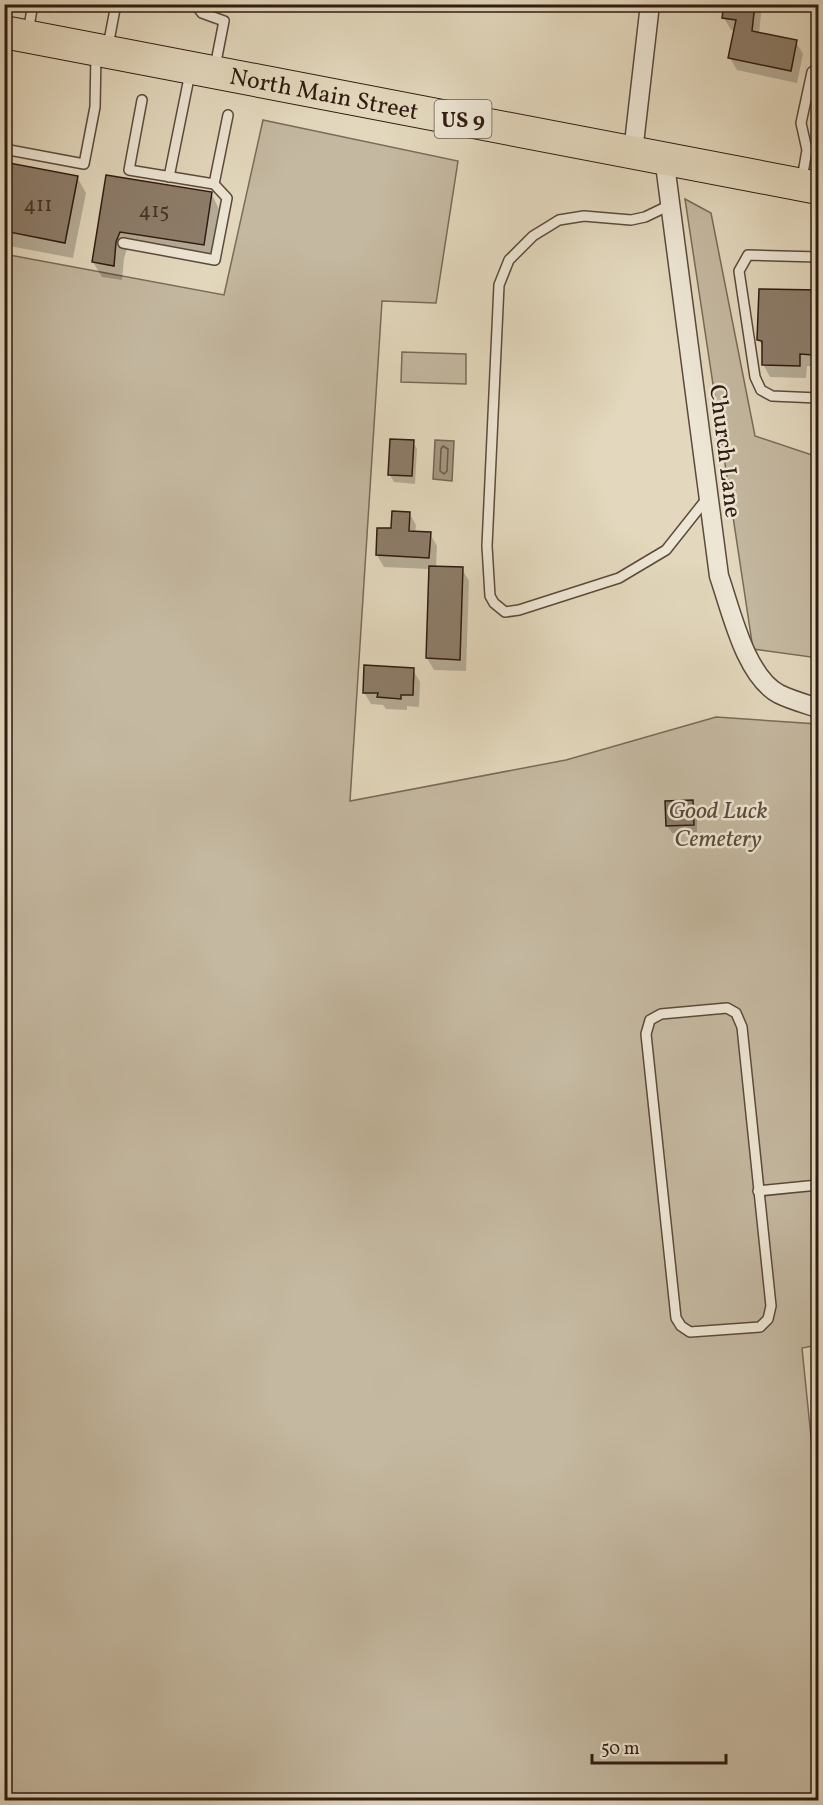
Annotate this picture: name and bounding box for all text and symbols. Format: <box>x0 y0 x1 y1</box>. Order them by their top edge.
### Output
street label: North Main Street <box>226 61 421 130</box>
road number: US 9 <box>434 100 492 138</box>
house number: 411 <box>24 191 52 220</box>
house number: 415 <box>139 197 169 226</box>
street label: Church Lane <box>699 383 749 520</box>
park label: Good Luck Cemetery <box>668 795 768 857</box>
scale bar <box>592 1727 726 1765</box>
text: 50 m <box>601 1737 640 1762</box>

